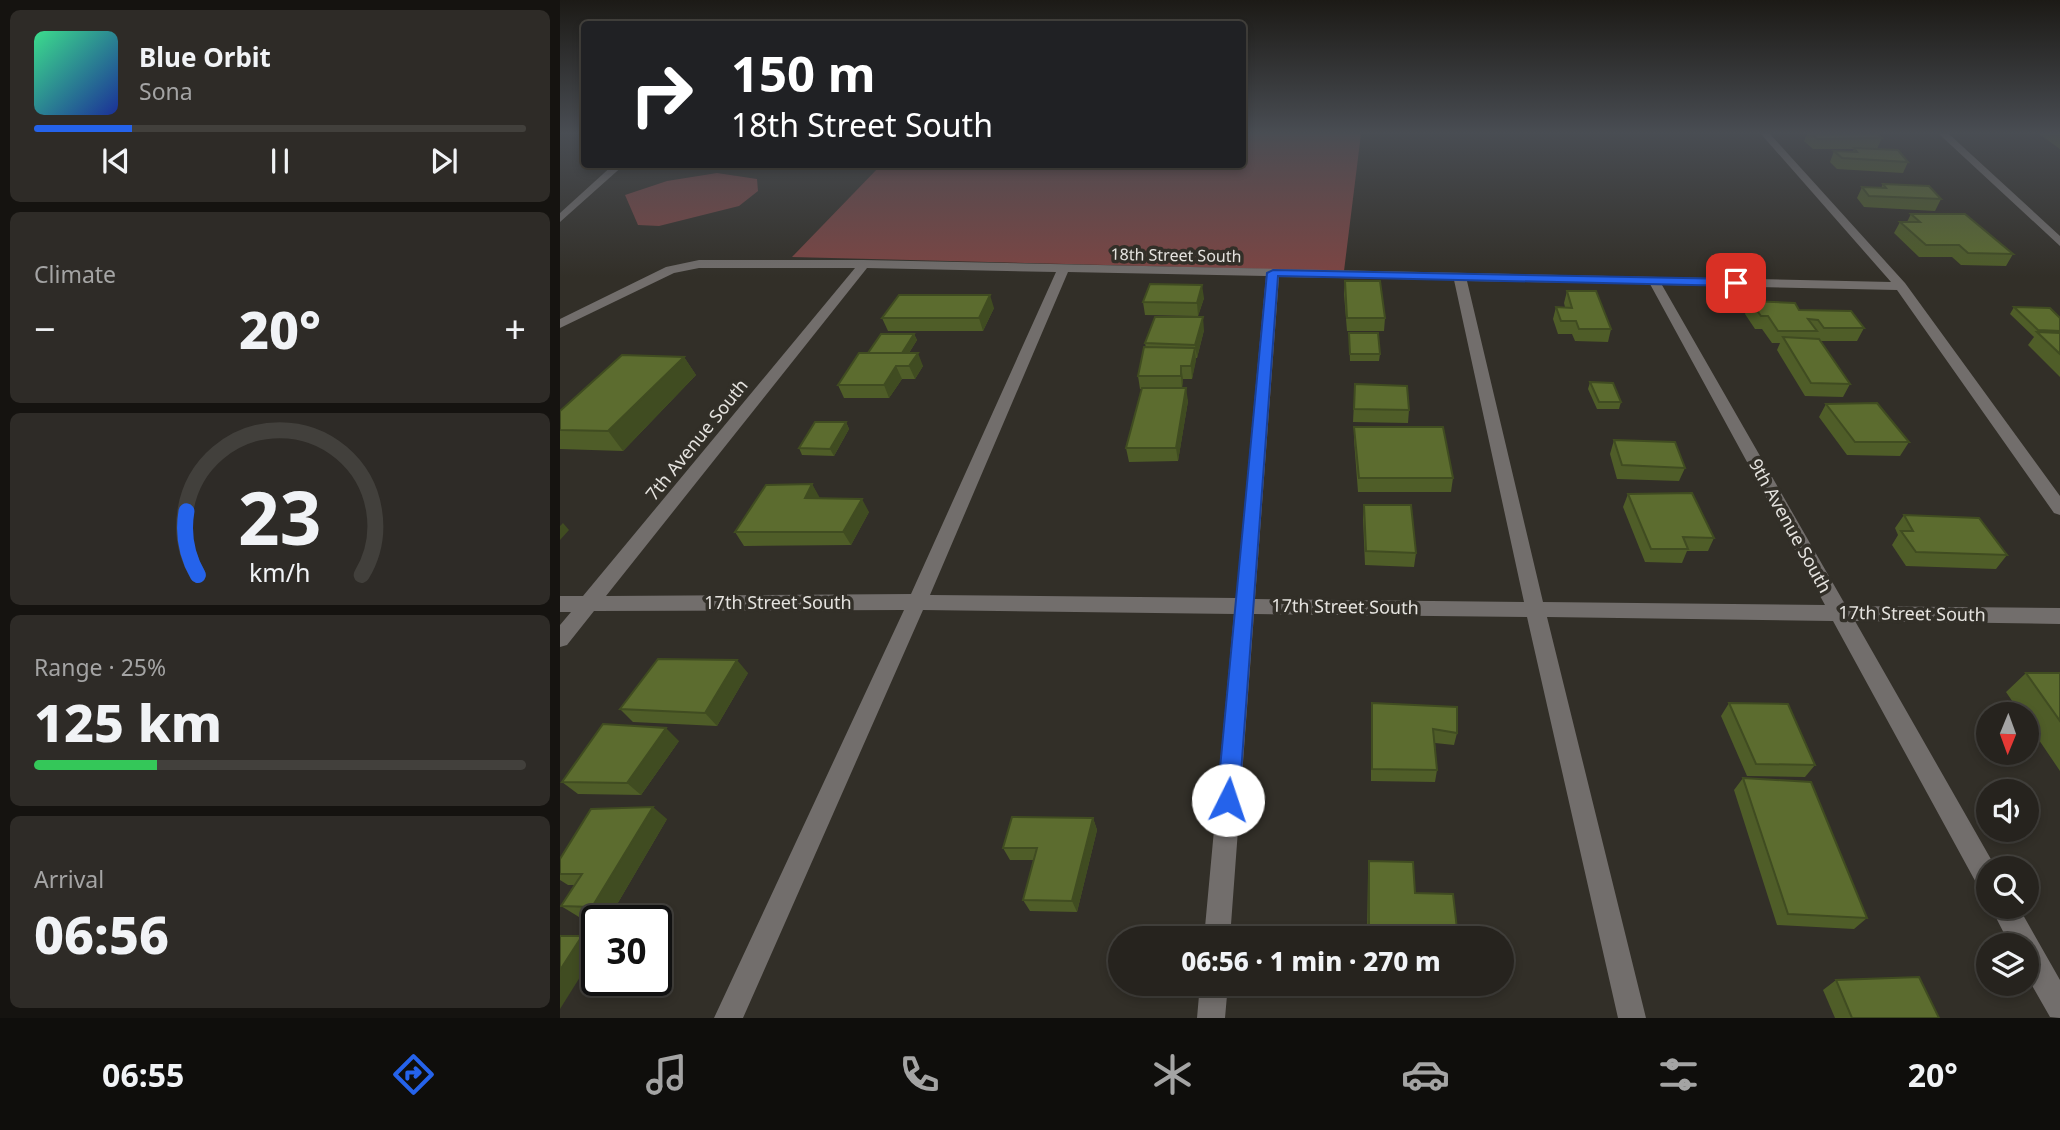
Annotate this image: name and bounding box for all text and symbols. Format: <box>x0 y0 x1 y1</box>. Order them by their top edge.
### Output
text: Blue Orbit <box>139 39 271 75</box>
text: 150 m <box>731 40 876 106</box>
icon: right <box>616 49 707 140</box>
text: Sona <box>139 75 193 107</box>
text: 18th Street South <box>731 103 993 146</box>
icon: previous <box>97 142 135 180</box>
icon: pause <box>261 142 299 180</box>
icon: next <box>425 142 463 180</box>
street label: 18th Street South <box>1110 243 1242 267</box>
pin <box>1706 253 1766 313</box>
text: Climate <box>34 258 116 290</box>
icon: arrive <box>1717 264 1755 302</box>
text: 20° <box>239 293 321 364</box>
text: − <box>34 302 56 354</box>
text: + <box>504 302 526 354</box>
street label: 7th Avenue South <box>640 374 753 505</box>
street label: 9th Avenue South <box>1744 454 1838 597</box>
text: 23 <box>238 467 322 566</box>
text: km/h <box>249 555 311 589</box>
street label: 17th Street South <box>704 590 852 614</box>
street label: 17th Street South <box>1271 593 1419 619</box>
street label: 17th Street South <box>1838 600 1986 626</box>
text: Range · 25% <box>34 651 166 683</box>
text: 125 km <box>34 686 222 757</box>
north arrow <box>1976 702 2039 765</box>
map controls <box>1976 702 2039 996</box>
position arrow <box>1191 763 1265 837</box>
button: sound <box>1976 779 2039 842</box>
button: search <box>1976 856 2039 919</box>
text: Arrival <box>34 863 104 895</box>
text: 06:56 <box>34 898 169 969</box>
speed limit sign: 30 <box>581 905 672 996</box>
button: layers <box>1976 933 2039 996</box>
text: 06:56 · 1 min · 270 m <box>1181 943 1441 979</box>
icon: directions <box>389 1050 438 1099</box>
icon: music <box>642 1050 691 1099</box>
icon: phone <box>895 1050 944 1099</box>
icon: climate <box>1148 1050 1197 1099</box>
icon: car <box>1401 1050 1450 1099</box>
icon: filters <box>1654 1050 1703 1099</box>
text: 06:55 <box>102 1053 184 1096</box>
text: 20° <box>1908 1053 1958 1096</box>

